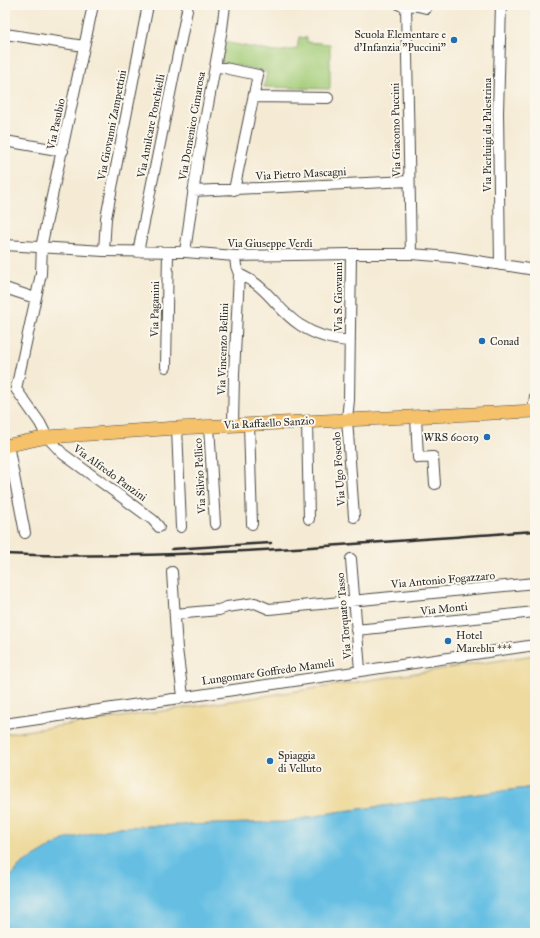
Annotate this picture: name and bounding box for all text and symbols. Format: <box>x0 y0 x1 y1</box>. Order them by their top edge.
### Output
place label: Scuola Elementare e d'Infanzia "Puccini" <box>354 28 446 54</box>
marker: Scuola Elementare e d'Infanzia "Puccini" <box>449 35 459 45</box>
street label: Via Giovanni Zampettini <box>95 69 129 182</box>
street label: Via Domenico Cimarosa <box>176 70 208 182</box>
street label: Via Amilcare Ponchielli <box>134 73 167 180</box>
street label: Via Pierluigi da Palestrina <box>481 77 494 193</box>
street label: Via Giacomo Puccini <box>389 83 403 178</box>
street label: Via Pasubio <box>44 97 68 152</box>
street label: Via Pietro Mascagni <box>254 165 347 183</box>
street label: Via Giuseppe Verdi <box>226 237 313 250</box>
street label: Via S. Giovanni <box>332 262 345 333</box>
street label: Via Paganini <box>148 281 162 338</box>
street label: Via Vincenzo Bellini <box>215 303 231 396</box>
place label: Conad <box>490 335 520 348</box>
marker: Conad <box>477 336 487 346</box>
street label: Via Raffaello Sanzio <box>223 414 315 432</box>
street label: Via Ugo Foscolo <box>330 431 348 508</box>
place label: WRS 60019 <box>424 431 479 444</box>
marker: WRS 60019 <box>482 432 492 442</box>
street label: Via Silvio Pellico <box>192 437 209 515</box>
street label: Via Alfredo Panzini <box>70 441 149 504</box>
street label: Via Antonio Fogazzaro <box>389 569 496 591</box>
street label: Via Torquato Tasso <box>334 572 355 661</box>
street label: Via Monti <box>419 600 468 618</box>
place label: Hotel Mareblu *** <box>456 629 512 655</box>
marker: Hotel Mareblu *** <box>443 636 453 646</box>
street label: Lungomare Goffredo Mameli <box>201 656 335 688</box>
place label: Spiaggia di Velluto <box>278 749 322 775</box>
marker: Spiaggia di Velluto <box>265 756 275 766</box>

